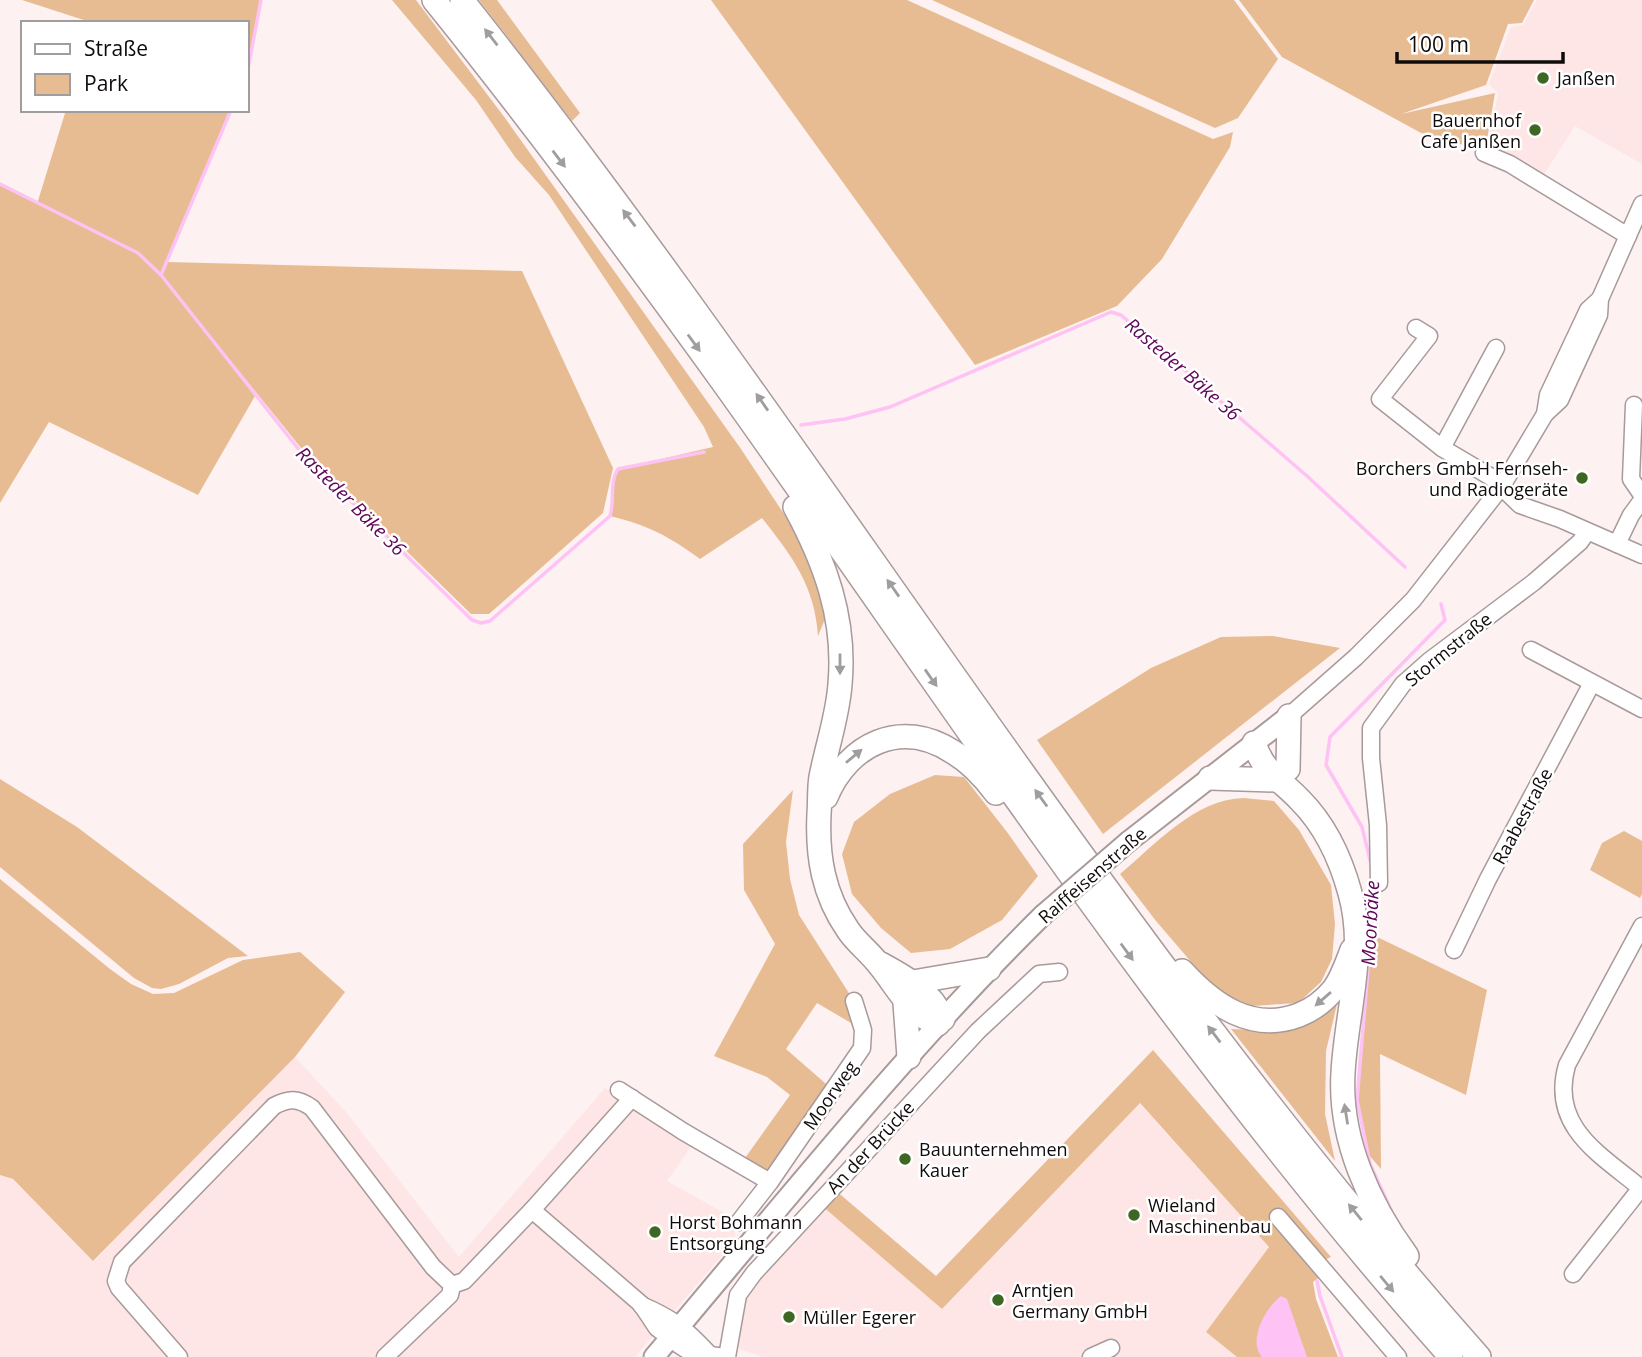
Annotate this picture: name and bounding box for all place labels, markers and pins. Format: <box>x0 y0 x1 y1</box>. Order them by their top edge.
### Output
place label: Janßen <box>1555 66 1615 90</box>
marker: Janßen <box>1535 70 1551 86</box>
place label: Bauernhof Cafe Janßen <box>1421 108 1522 153</box>
marker: Bauernhof Cafe Janßen <box>1527 122 1543 138</box>
place label: Borchers GmbH Fernseh- und Radiogeräte <box>1356 456 1568 501</box>
marker: Borchers GmbH Fernseh- und Radiogeräte <box>1574 470 1590 486</box>
place label: Bauunternehmen Kauer <box>919 1137 1068 1182</box>
marker: Bauunternehmen Kauer <box>897 1151 913 1167</box>
place label: Wieland Maschinenbau <box>1148 1193 1271 1238</box>
marker: Wieland Maschinenbau <box>1126 1207 1142 1223</box>
place label: Horst Bohmann Entsorgung <box>669 1210 802 1255</box>
marker: Horst Bohmann Entsorgung <box>647 1224 663 1240</box>
place label: Arntjen Germany GmbH <box>1012 1278 1148 1323</box>
marker: Arntjen Germany GmbH <box>990 1292 1006 1308</box>
place label: Müller Egerer <box>803 1305 917 1329</box>
marker: Müller Egerer <box>781 1309 797 1325</box>

